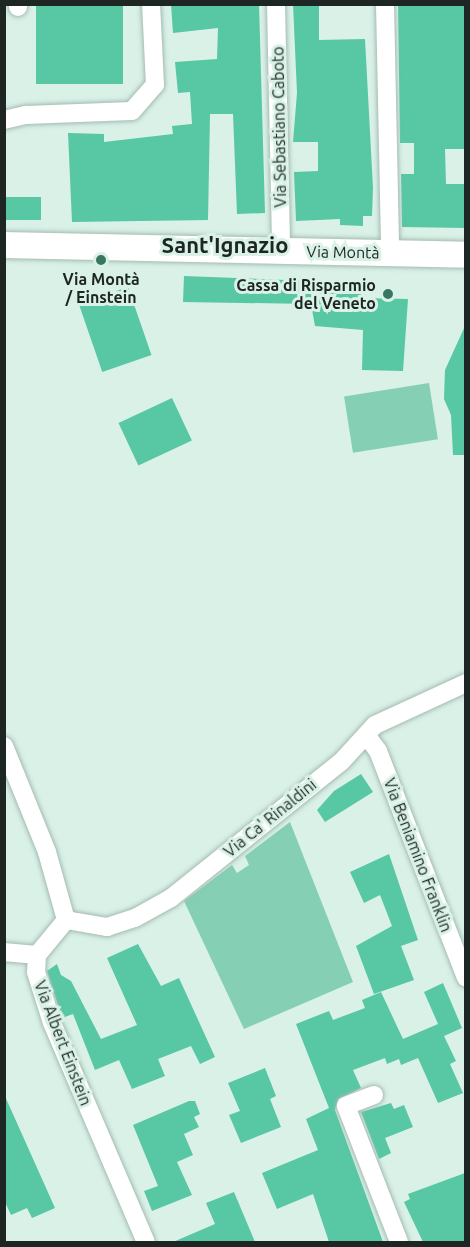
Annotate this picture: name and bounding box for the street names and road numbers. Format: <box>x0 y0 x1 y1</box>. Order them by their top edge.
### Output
street label: Via Sebastiano Caboto <box>268 46 290 208</box>
street label: Via Montà <box>306 242 380 262</box>
street label: Via Ca' Rinaldini <box>220 775 320 861</box>
street label: Via Beniamino Franklin <box>380 775 456 935</box>
street label: Via Albert Einstein <box>30 978 96 1108</box>

